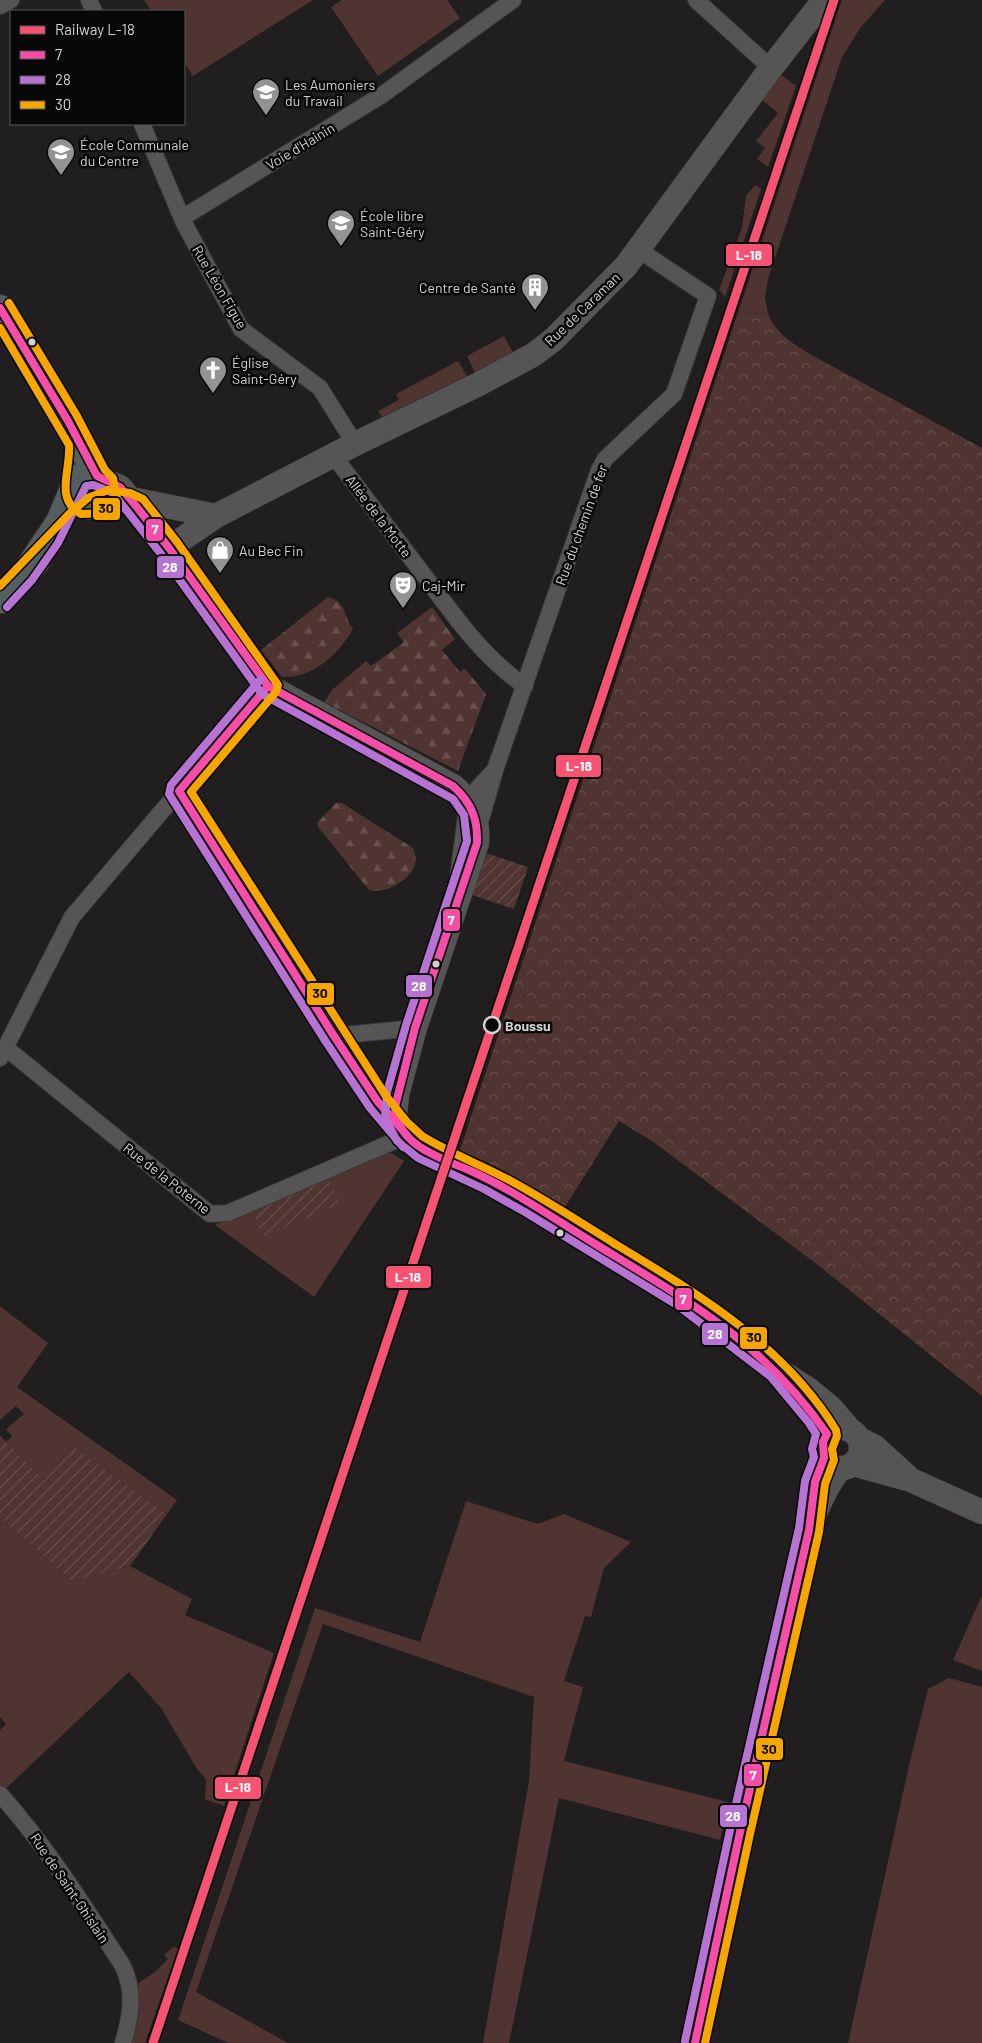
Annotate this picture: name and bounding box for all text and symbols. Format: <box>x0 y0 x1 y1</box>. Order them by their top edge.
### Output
legend <box>10 10 185 125</box>
text: Railway L-18 <box>55 20 135 38</box>
text: 7 <box>55 45 62 63</box>
text: 28 <box>55 70 71 88</box>
place label: Les Aumoniers du Travail <box>285 76 376 109</box>
school or university icon: Les Aumoniers du Travail <box>251 77 281 116</box>
text: 30 <box>55 95 71 113</box>
street label: Voie d'Hainin <box>263 119 337 173</box>
place label: École Communale du Centre <box>80 136 189 169</box>
school or university icon: École Communale du Centre <box>46 137 76 176</box>
place label: École libre Saint-Géry <box>360 207 425 240</box>
school or university icon: École libre Saint-Géry <box>326 208 356 247</box>
street label: Rue Léon Figue <box>189 242 251 332</box>
line badge: L-18 <box>725 243 773 267</box>
text: L-18 <box>736 246 763 263</box>
street label: Rue de Caraman <box>541 269 623 349</box>
building icon: Centre de Santé <box>520 272 550 311</box>
place label: Centre de Santé <box>419 279 516 296</box>
unlabelled marker <box>27 337 37 347</box>
place label: Église Saint-Géry <box>232 354 297 387</box>
church icon: Église Saint-Géry <box>198 355 228 394</box>
street label: Rue du chemin de fer <box>551 463 611 587</box>
street label: Allée de la Motte <box>342 471 416 561</box>
line badge: 30 <box>92 497 121 521</box>
text: 30 <box>98 499 114 516</box>
line badge: 7 <box>145 518 164 542</box>
text: 7 <box>152 520 159 537</box>
shop icon: Au Bec Fin <box>205 535 235 574</box>
place label: Au Bec Fin <box>239 542 303 559</box>
line badge: 28 <box>156 555 185 579</box>
text: 28 <box>162 558 178 575</box>
theatre icon: Caj-Mir <box>388 570 418 609</box>
place label: Caj-Mir <box>422 577 465 594</box>
line badge: L-18 <box>555 754 602 778</box>
text: L-18 <box>566 757 593 774</box>
line badge: 7 <box>442 908 461 932</box>
text: 7 <box>448 911 455 928</box>
unlabelled marker <box>431 959 441 969</box>
line badge: 28 <box>405 974 433 998</box>
text: 28 <box>411 977 427 994</box>
line badge: 30 <box>306 982 335 1006</box>
text: 30 <box>312 984 328 1001</box>
marker: Boussu <box>483 1016 501 1034</box>
place label: Boussu <box>505 1017 551 1034</box>
street label: Rue de la Poterne <box>120 1139 214 1217</box>
unlabelled marker <box>555 1228 565 1238</box>
line badge: L-18 <box>385 1265 432 1289</box>
text: L-18 <box>395 1268 422 1285</box>
line badge: 7 <box>674 1287 693 1311</box>
text: 7 <box>680 1290 687 1307</box>
line badge: 28 <box>701 1322 729 1346</box>
text: 28 <box>707 1325 723 1342</box>
line badge: 30 <box>739 1326 768 1350</box>
text: 30 <box>746 1328 762 1345</box>
line badge: 30 <box>755 1737 784 1761</box>
text: 30 <box>761 1740 777 1757</box>
line badge: 7 <box>743 1763 763 1787</box>
text: 7 <box>750 1766 757 1783</box>
line badge: L-18 <box>214 1776 262 1800</box>
text: L-18 <box>225 1778 252 1795</box>
line badge: 28 <box>719 1804 748 1828</box>
text: 28 <box>725 1807 741 1824</box>
street label: Rue de Saint-Ghislain <box>27 1830 113 1946</box>

